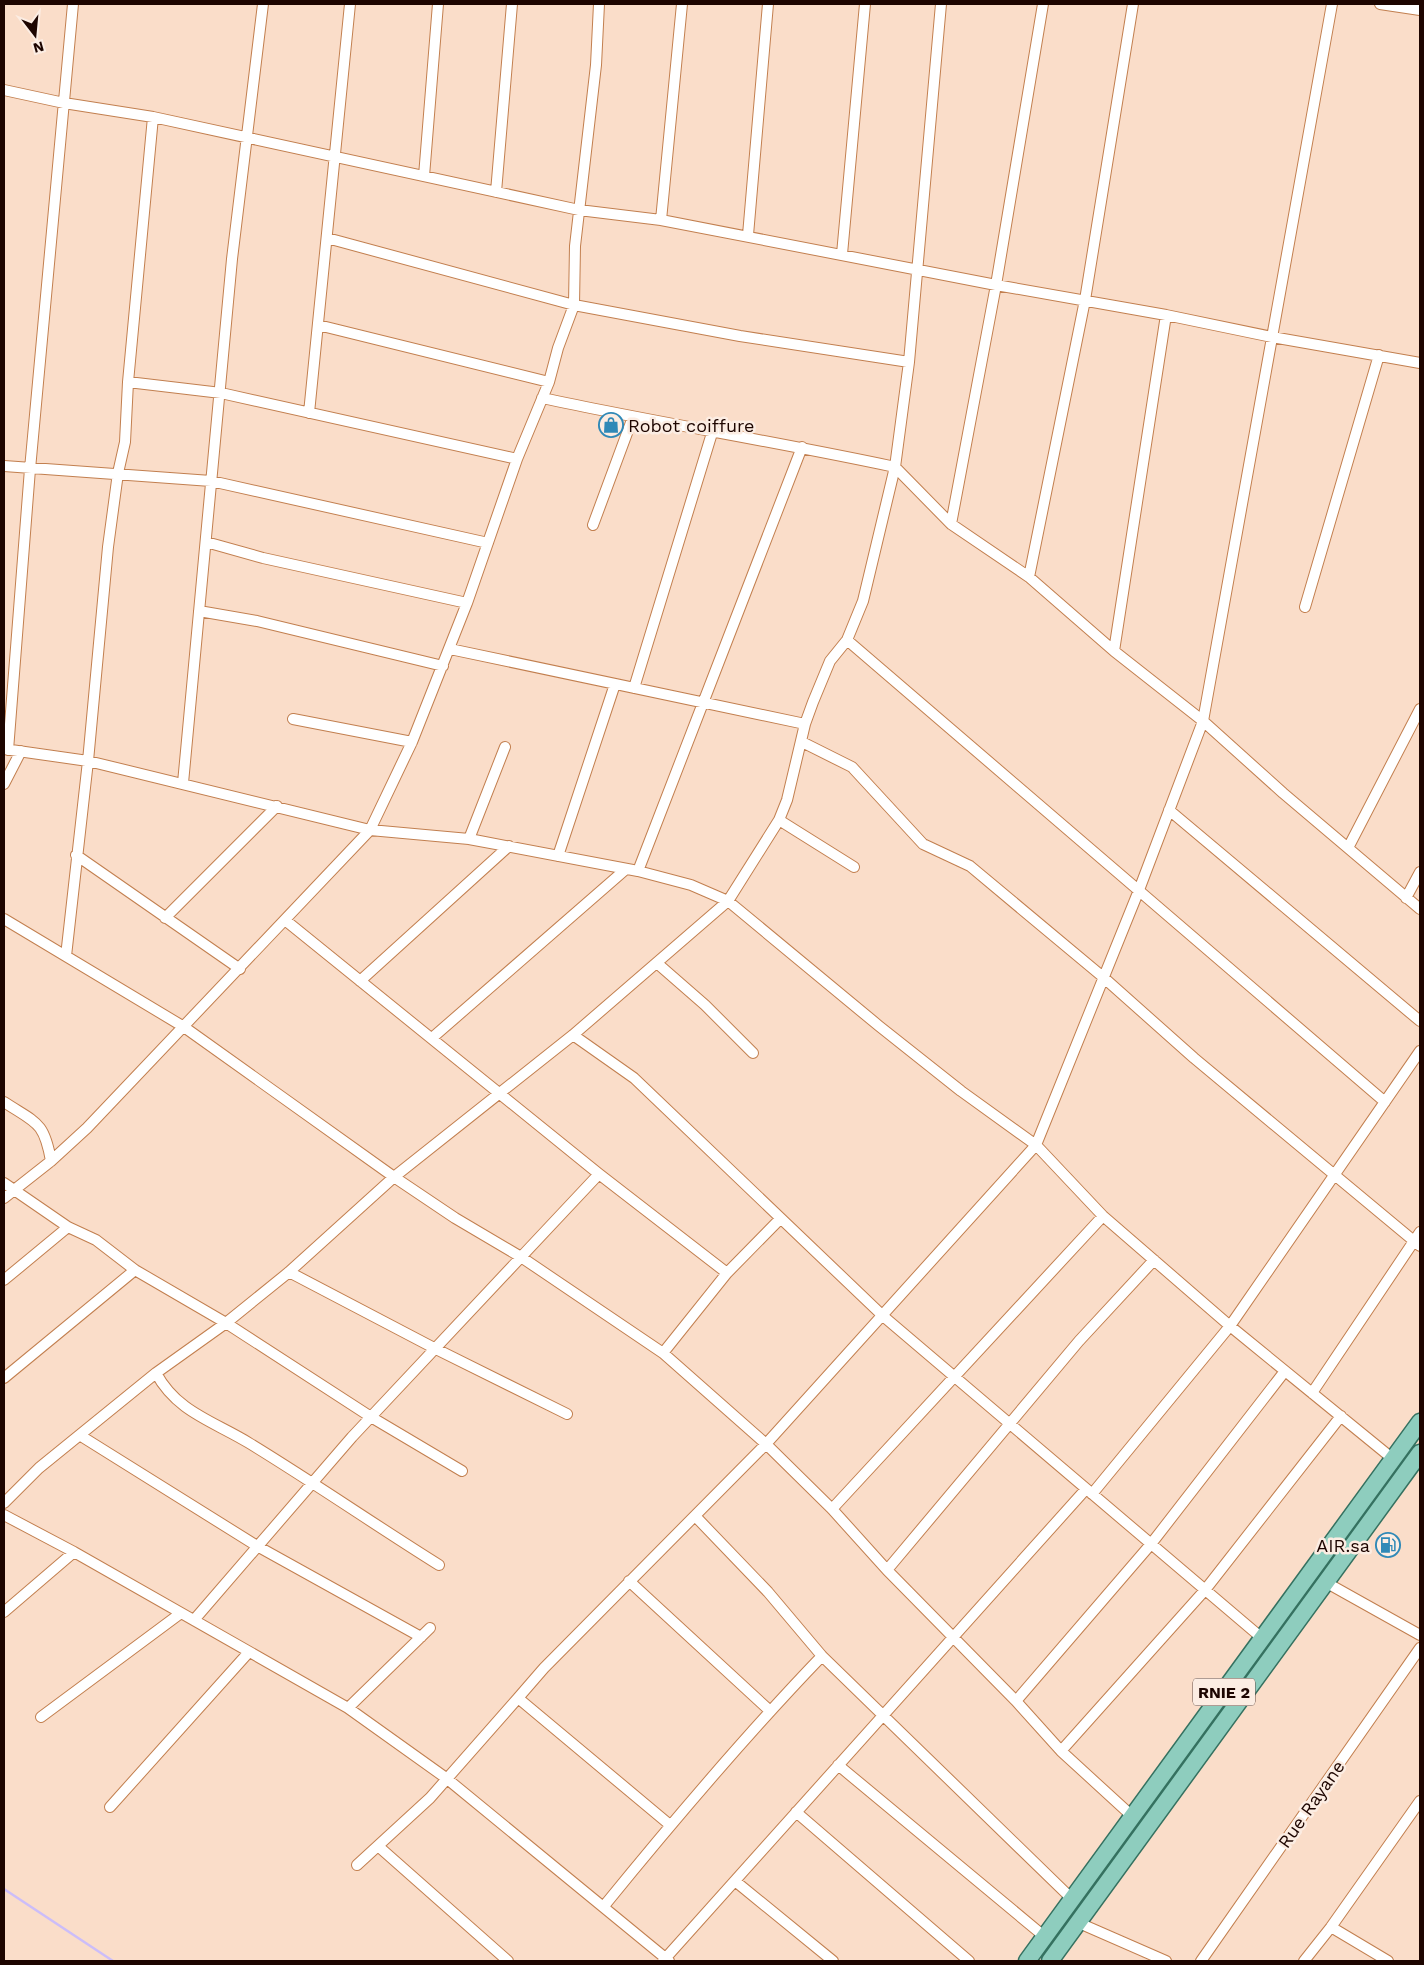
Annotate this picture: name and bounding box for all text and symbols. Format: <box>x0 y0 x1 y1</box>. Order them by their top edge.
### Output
north arrow <box>10 10 60 60</box>
text: N <box>31 38 46 57</box>
shop icon: Robot coiffure <box>598 412 624 438</box>
place label: Robot coiffure <box>628 415 754 436</box>
fuel station icon: AIR.sa <box>1375 1532 1401 1558</box>
place label: AIR.sa <box>1316 1535 1370 1556</box>
road number: RNIE 2 <box>1193 1678 1255 1705</box>
street label: Rue Rayane <box>1273 1756 1349 1852</box>

